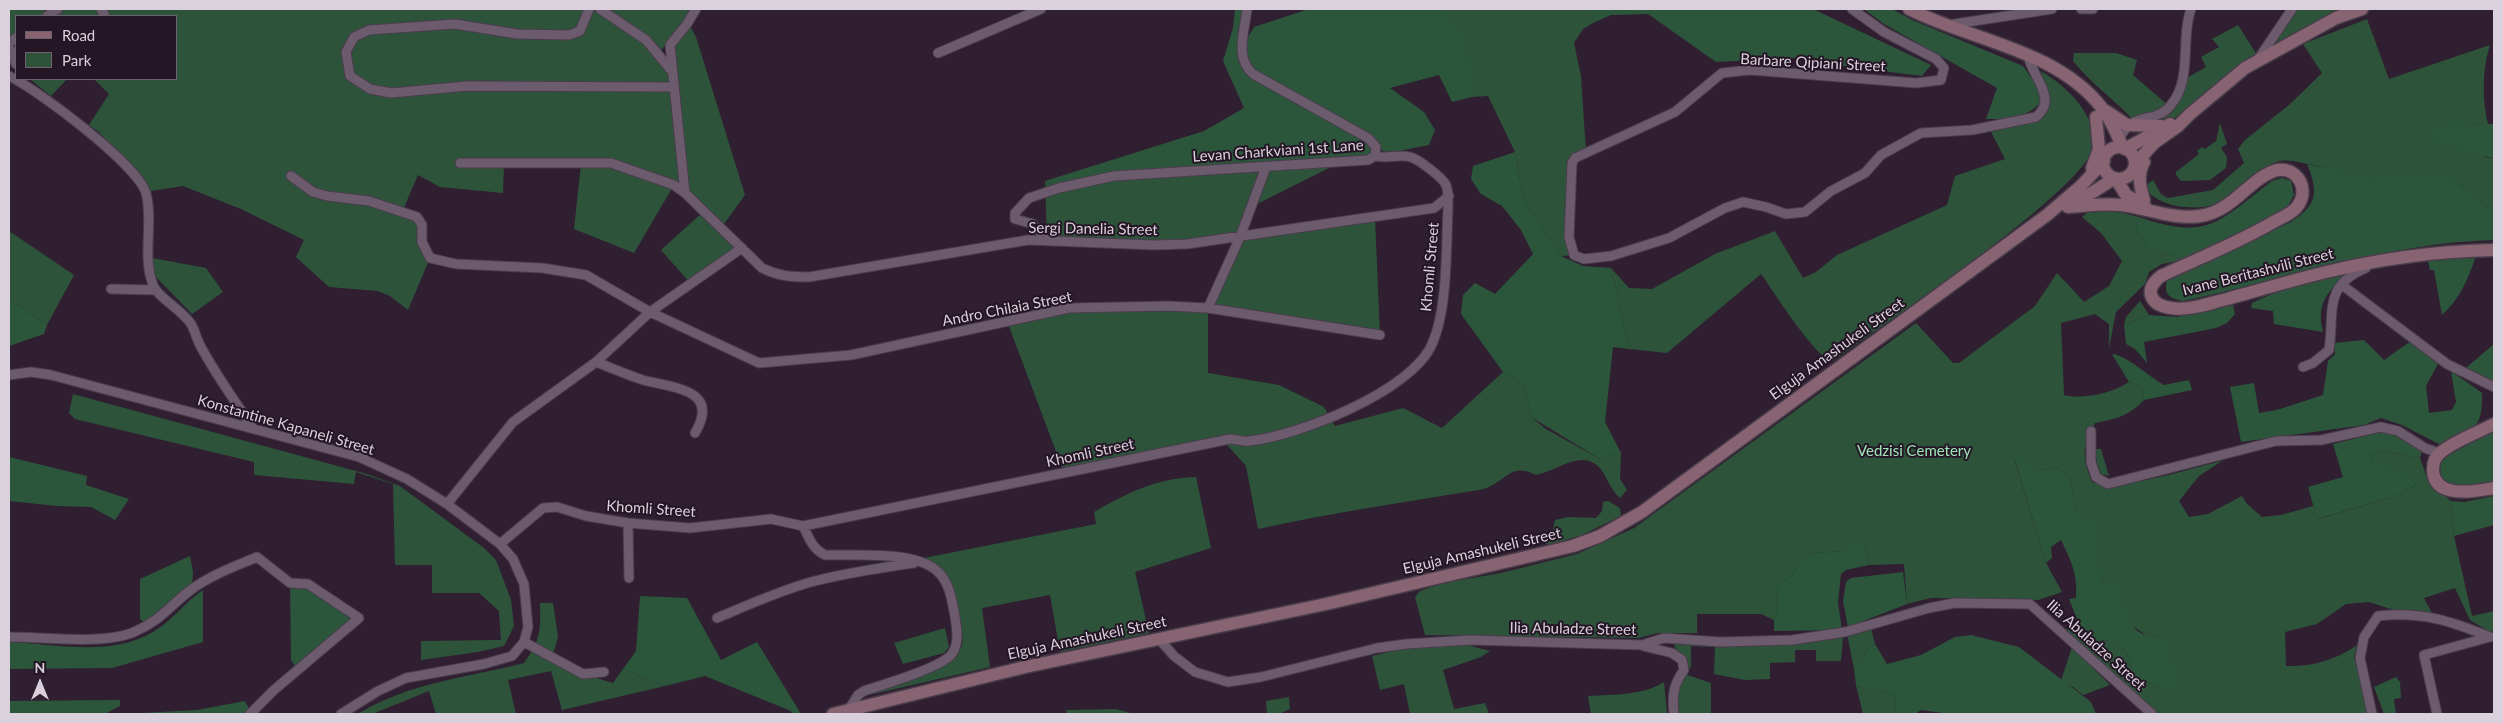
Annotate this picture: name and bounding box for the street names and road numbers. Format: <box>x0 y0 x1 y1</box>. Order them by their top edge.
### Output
street label: Barbare Qipiani Street <box>1740 50 1886 76</box>
street label: Levan Charkviani 1st Lane <box>1192 136 1364 166</box>
street label: Sergi Danelia Street <box>1028 219 1158 239</box>
street label: Khomli Street <box>1417 222 1443 312</box>
street label: Ivane Beritashvili Street <box>2181 245 2335 299</box>
street label: Andro Chilaia Street <box>941 288 1073 330</box>
street label: Elguja Amashukeli Street <box>1766 294 1908 404</box>
street label: Konstantine Kapaneli Street <box>195 391 377 459</box>
street label: Khomli Street <box>1044 435 1136 471</box>
street label: Khomli Street <box>606 497 696 521</box>
street label: Elguja Amashukeli Street <box>1401 524 1563 578</box>
street label: Ilia Abuladze Street <box>2043 596 2149 694</box>
street label: Elguja Amashukeli Street <box>1006 612 1168 664</box>
street label: Ilia Abuladze Street <box>1510 619 1636 639</box>

